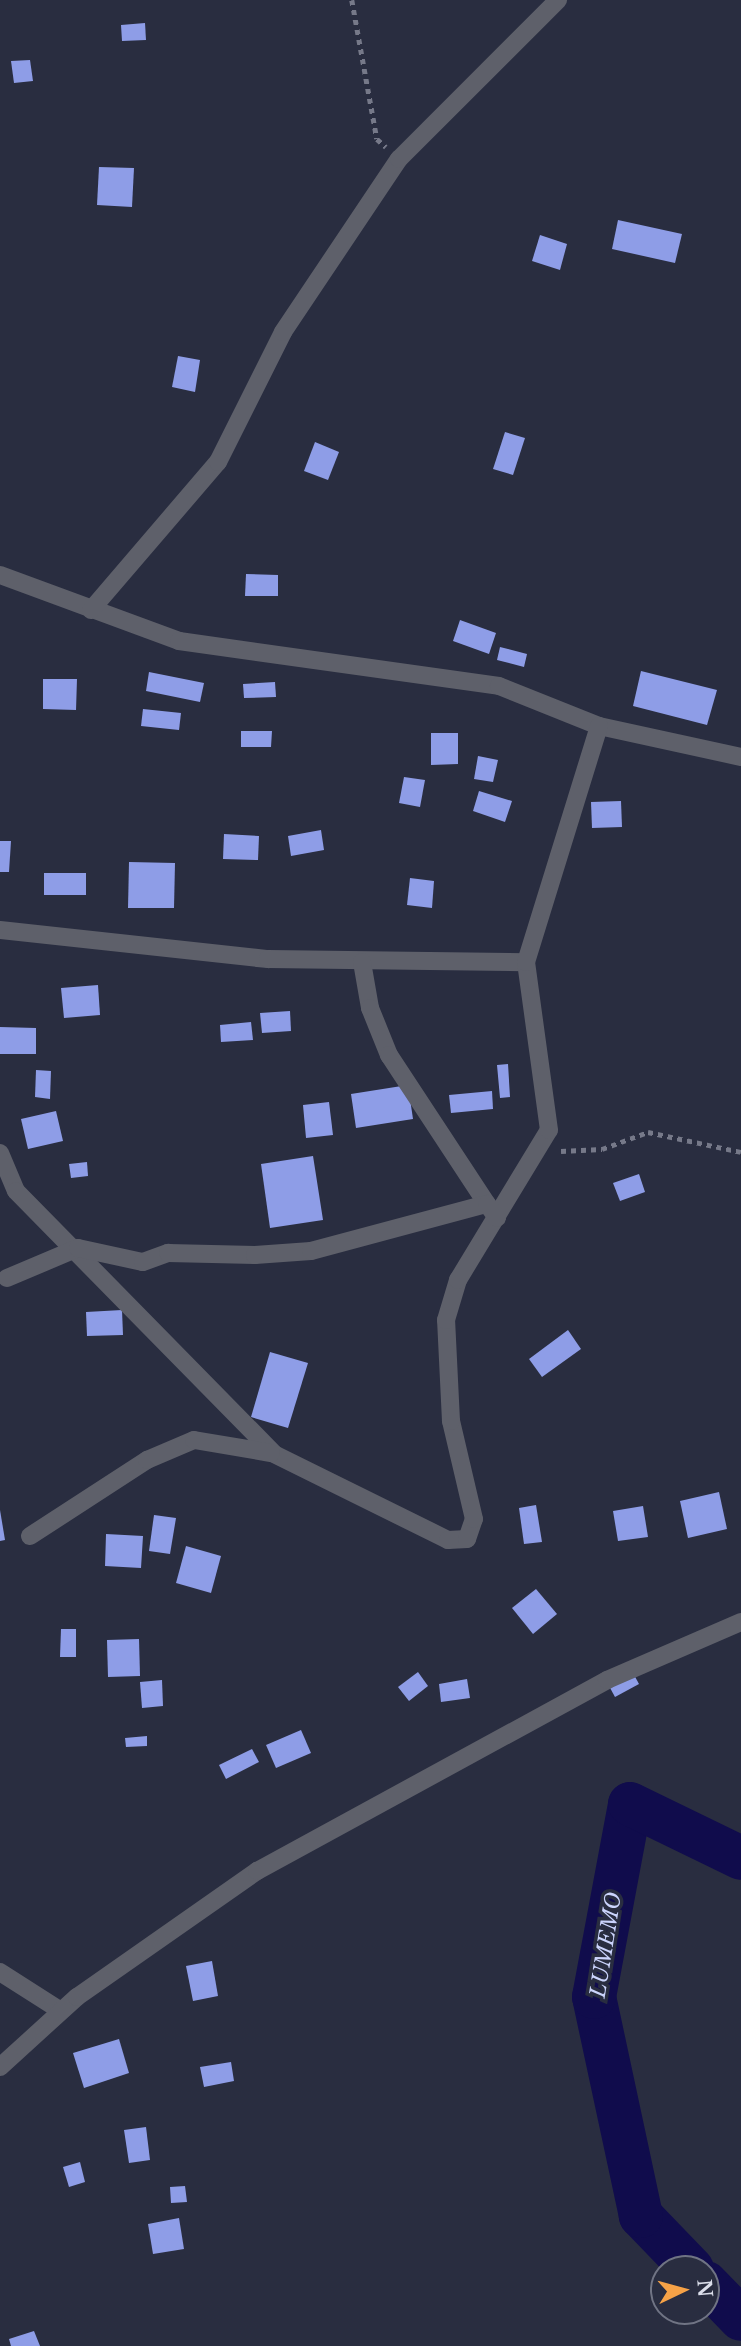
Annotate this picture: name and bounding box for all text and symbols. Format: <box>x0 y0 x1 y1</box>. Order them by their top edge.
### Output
water label: LUMEMO <box>585 1890 627 2000</box>
north arrow <box>650 2255 720 2325</box>
text: N <box>692 2278 717 2298</box>

